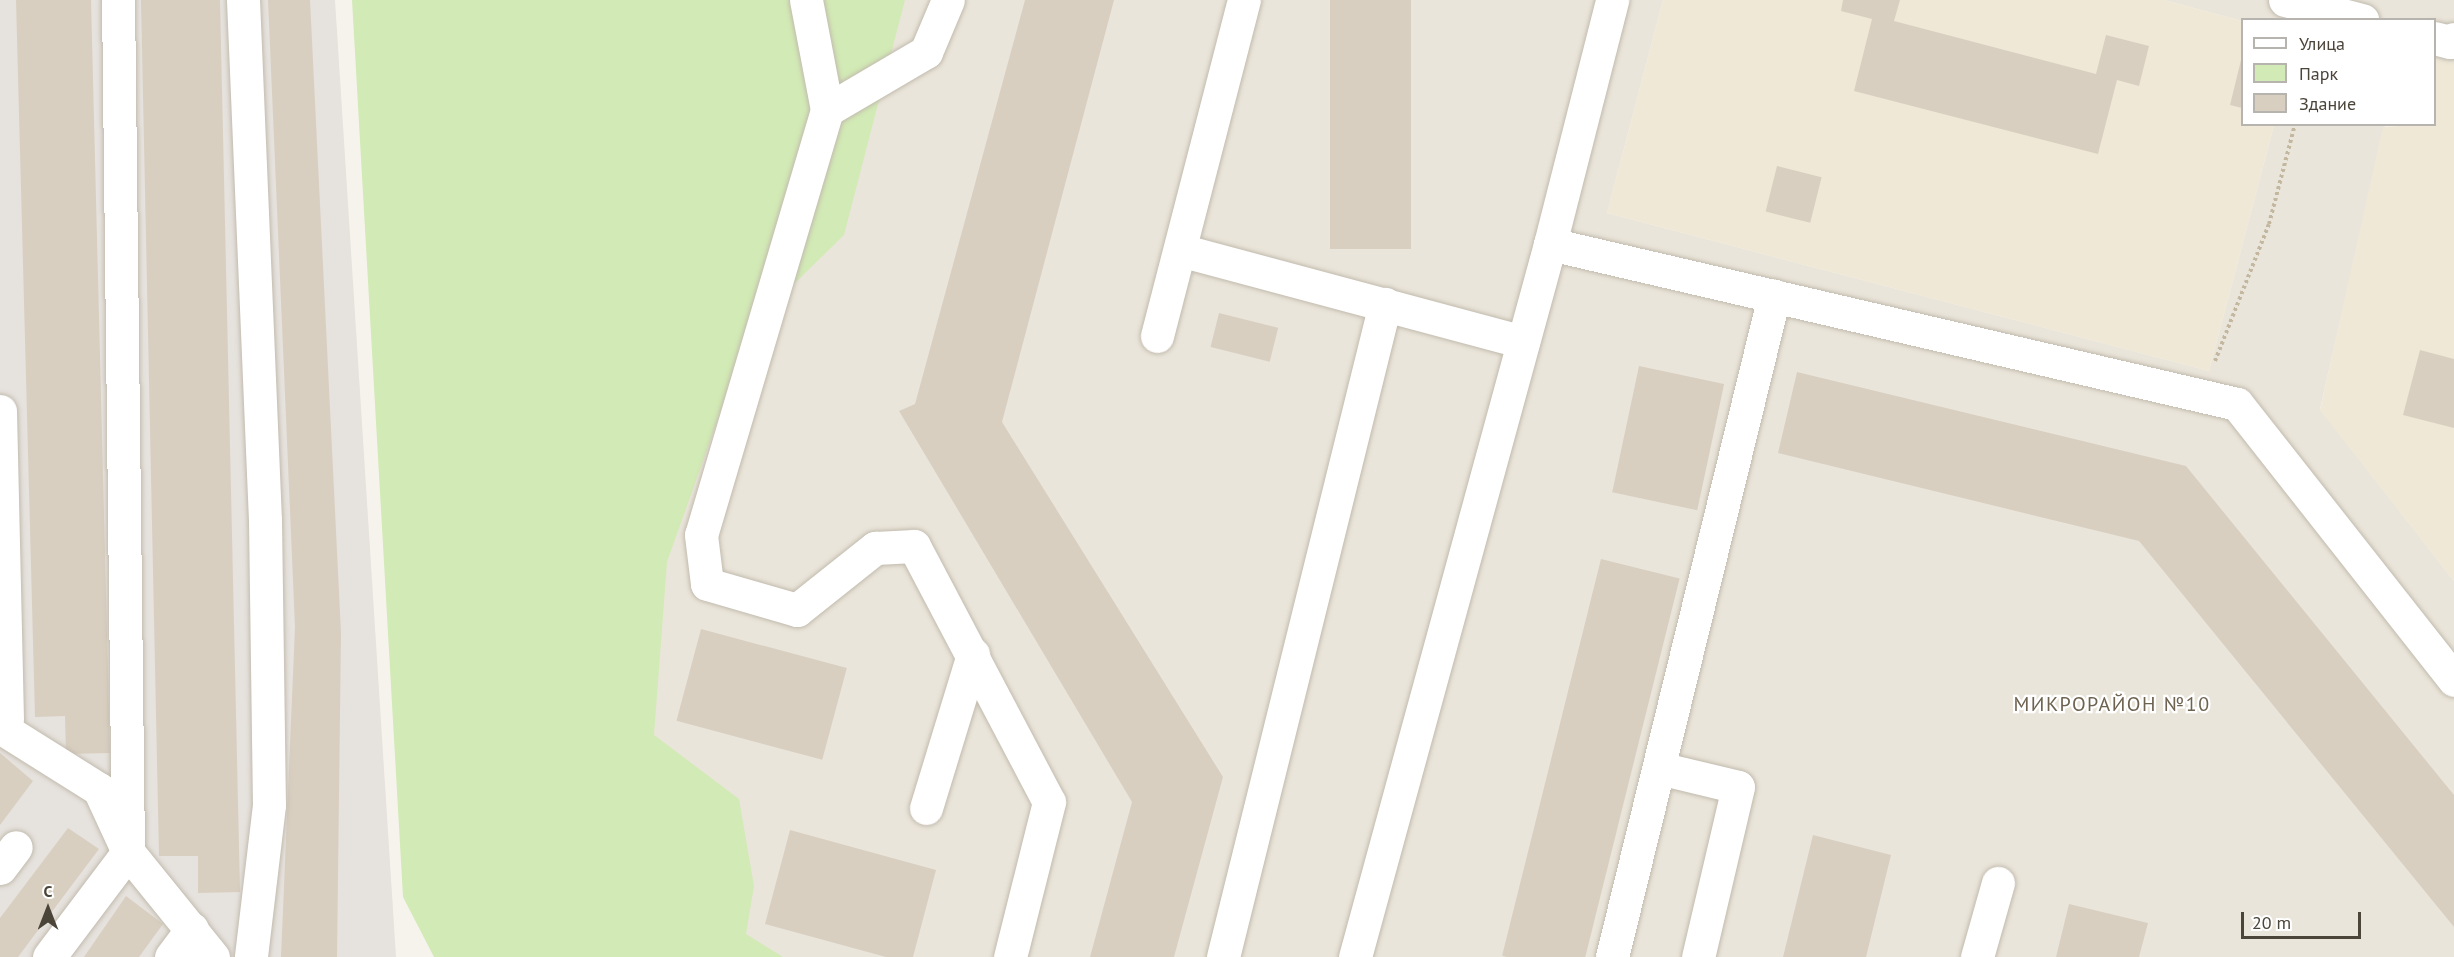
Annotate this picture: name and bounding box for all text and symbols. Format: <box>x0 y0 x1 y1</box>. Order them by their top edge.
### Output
legend <box>2241 18 2436 126</box>
text: Улица <box>2299 32 2345 55</box>
text: Парк <box>2299 62 2338 85</box>
text: Здание <box>2299 92 2356 115</box>
district label: МИКРОРАЙОН №10 <box>2013 692 2211 716</box>
north arrow <box>18 879 78 939</box>
text: С <box>44 881 52 901</box>
scale bar <box>2244 900 2364 938</box>
text: 20 m <box>2252 911 2291 934</box>

